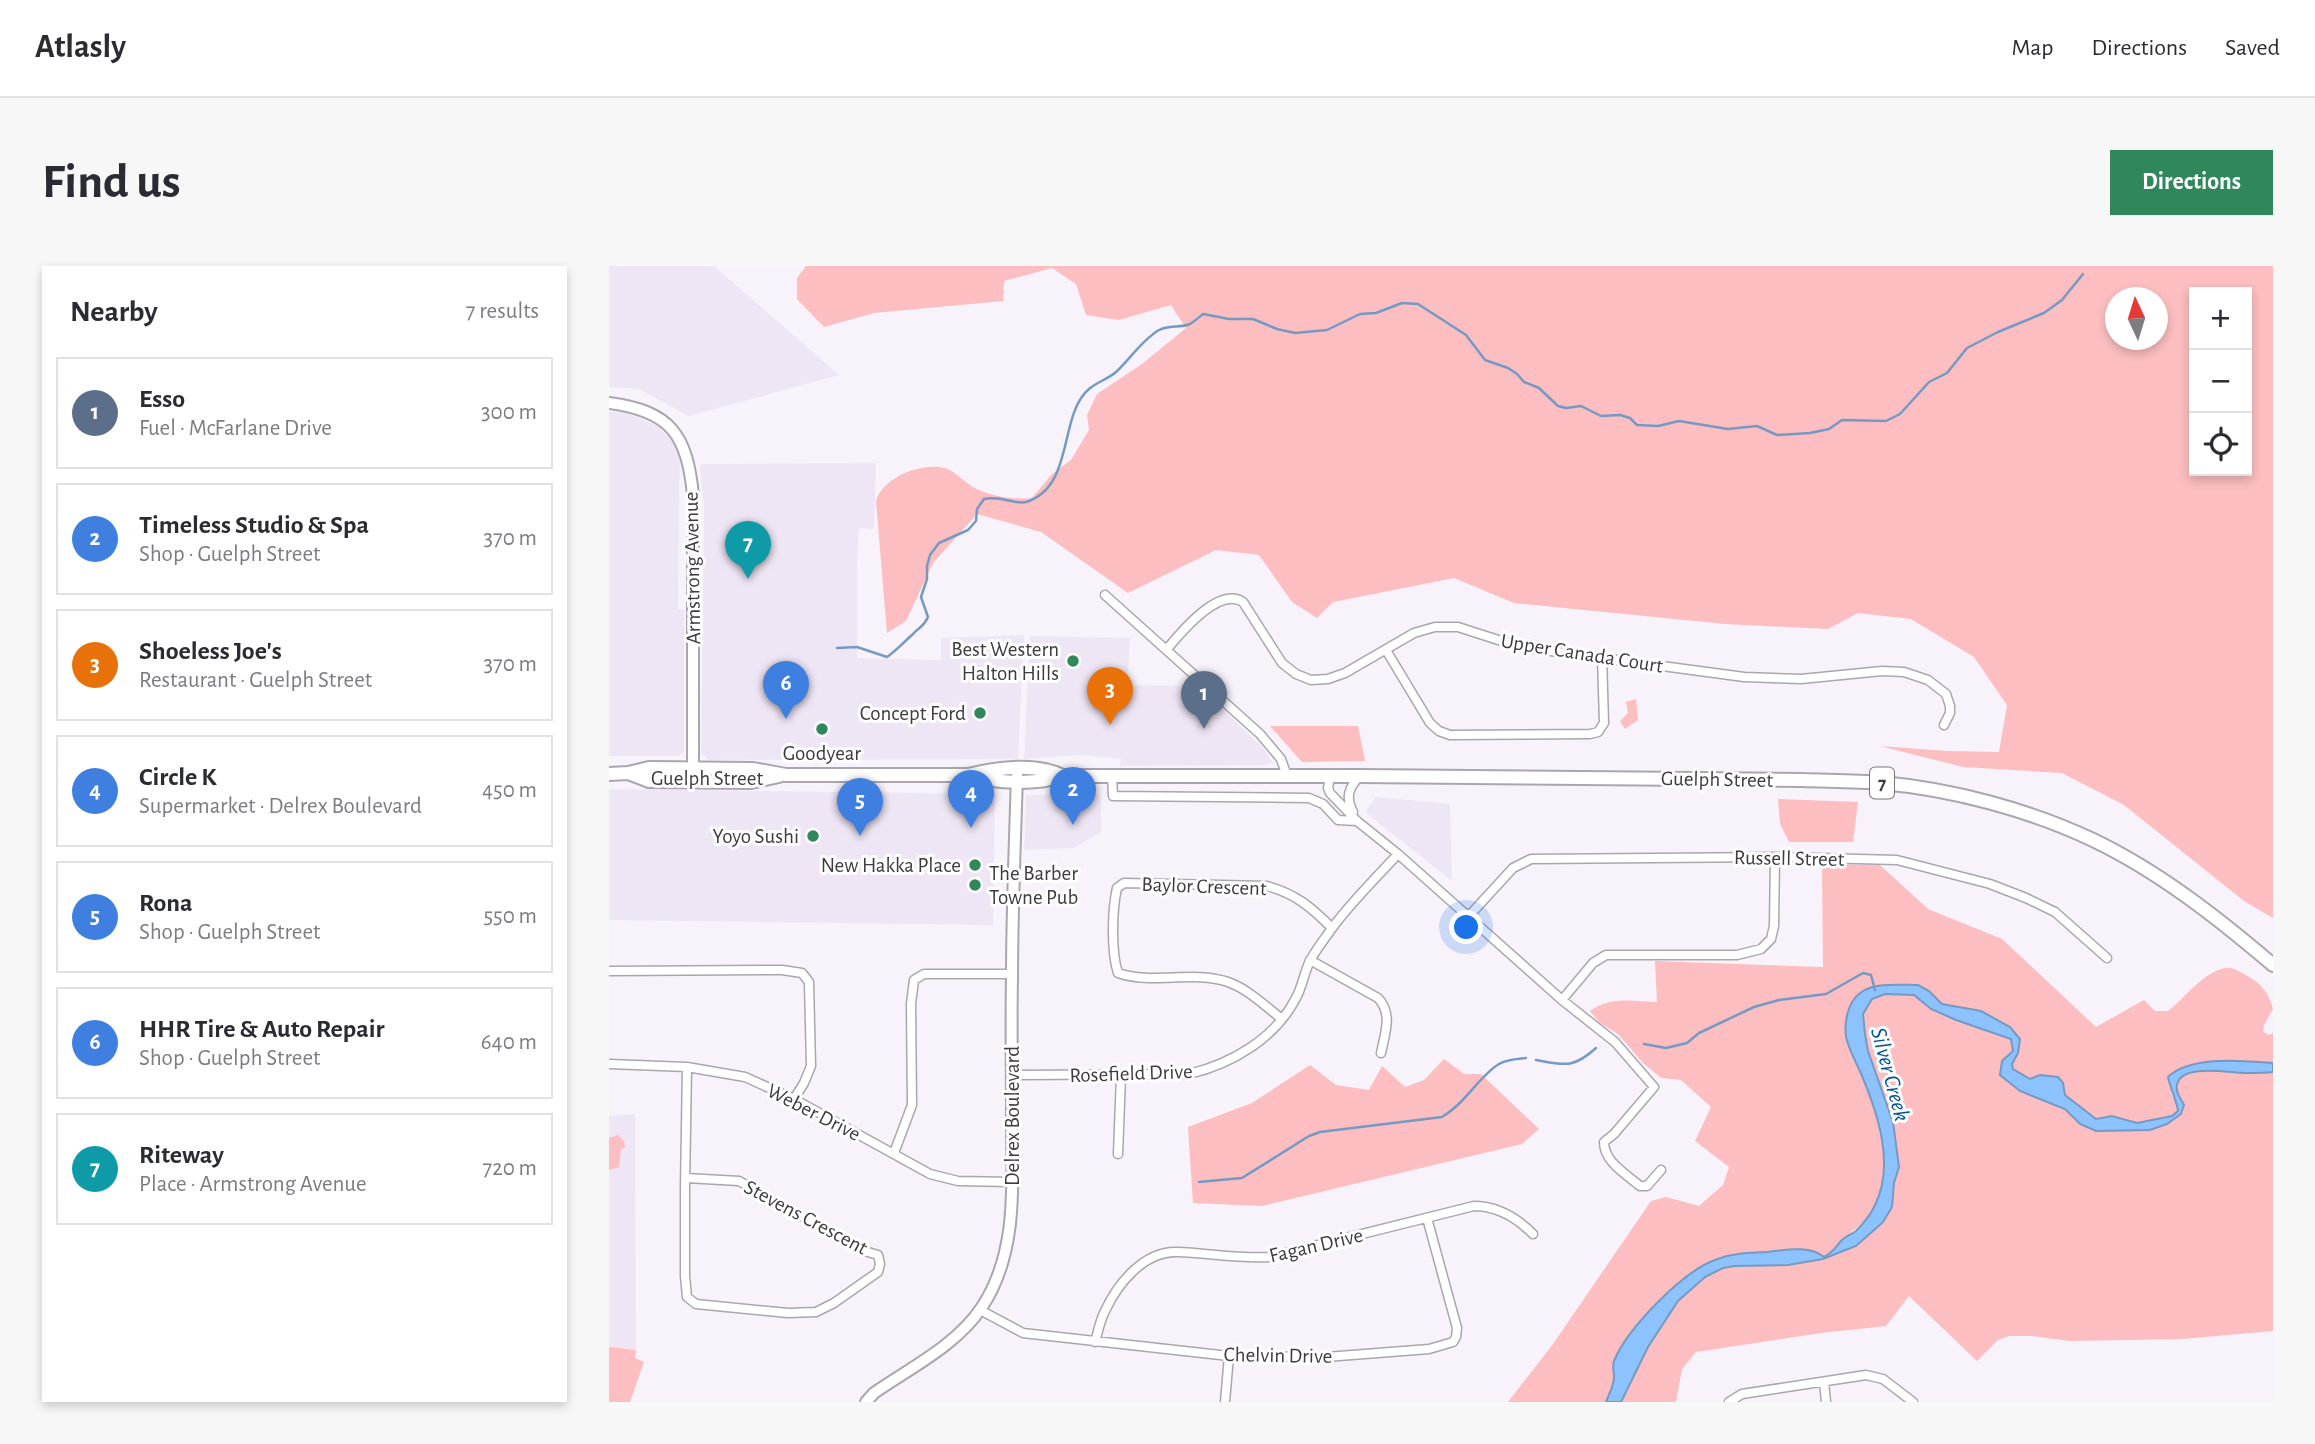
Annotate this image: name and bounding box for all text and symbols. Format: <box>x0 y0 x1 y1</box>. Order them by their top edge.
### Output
text: Atlasly <box>35 31 126 64</box>
text: Map <box>2011 36 2053 60</box>
text: Directions <box>2091 36 2187 60</box>
text: Saved <box>2225 36 2280 60</box>
button: Directions <box>2110 150 2273 215</box>
text: Find us <box>42 158 181 207</box>
north arrow <box>2105 287 2168 350</box>
map controls <box>2189 287 2252 476</box>
button: + <box>2189 287 2252 350</box>
text: Nearby <box>70 297 158 327</box>
text: 7 results <box>466 300 539 323</box>
button: − <box>2189 350 2252 413</box>
text: Esso <box>139 386 185 412</box>
text: 1 <box>91 401 99 424</box>
text: 300 m <box>481 401 537 424</box>
button: locate <box>2189 413 2252 476</box>
text: Fuel · McFarlane Drive <box>139 417 332 440</box>
street label: Armstrong Avenue <box>681 492 704 644</box>
text: Timeless Studio & Spa <box>139 512 369 538</box>
pin: 7 <box>725 521 771 579</box>
text: 2 <box>90 527 100 550</box>
text: 370 m <box>484 527 537 550</box>
text: Shop · Guelph Street <box>139 543 320 566</box>
street label: Upper Canada Court <box>1499 630 1665 677</box>
text: Shoeless Joe's <box>139 638 282 664</box>
place label: Best Western Halton Hills <box>951 639 1059 684</box>
text: 3 <box>90 653 100 676</box>
text: 370 m <box>484 653 537 676</box>
marker: Best Western Halton Hills <box>1065 653 1081 669</box>
pin: 6 <box>763 661 809 719</box>
pin: 3 <box>1087 667 1133 725</box>
text: Restaurant · Guelph Street <box>139 669 372 692</box>
pin: 1 <box>1181 671 1227 729</box>
place label: Concept Ford <box>860 703 966 724</box>
marker: Concept Ford <box>972 705 988 721</box>
marker: Goodyear <box>814 721 830 737</box>
place label: Goodyear <box>783 743 861 764</box>
text: Circle K <box>139 764 216 790</box>
pin: 2 <box>1050 767 1096 825</box>
street label: Guelph Street <box>651 768 763 789</box>
street label: Guelph Street <box>1661 768 1774 791</box>
road number: 7 <box>1870 768 1894 798</box>
pin: 4 <box>948 770 994 828</box>
pin: 5 <box>837 778 883 836</box>
text: 4 <box>89 779 101 802</box>
text: 450 m <box>482 779 537 802</box>
text: Supermarket · Delrex Boulevard <box>139 795 422 818</box>
place label: Yoyo Sushi <box>712 826 799 847</box>
marker: Yoyo Sushi <box>805 828 821 844</box>
street label: Russell Street <box>1734 847 1845 870</box>
place label: New Hakka Place <box>821 855 961 876</box>
marker: New Hakka Place <box>967 857 983 873</box>
place label: The Barber Towne Pub <box>989 863 1078 908</box>
street label: Baylor Crescent <box>1141 874 1267 899</box>
marker: The Barber Towne Pub <box>967 877 983 893</box>
text: Rona <box>139 890 192 916</box>
text: 5 <box>90 905 100 928</box>
text: 550 m <box>483 905 537 928</box>
your location <box>1449 910 1483 944</box>
text: Shop · Guelph Street <box>139 921 320 944</box>
text: HHR Tire & Auto Repair <box>139 1016 385 1042</box>
water label: Silver Creek <box>1866 1025 1913 1124</box>
text: 6 <box>89 1031 101 1054</box>
text: 640 m <box>481 1031 537 1054</box>
street label: Delrex Boulevard <box>1002 1046 1023 1186</box>
text: Shop · Guelph Street <box>139 1047 320 1070</box>
street label: Rosefield Drive <box>1069 1061 1193 1086</box>
street label: Weber Drive <box>764 1080 864 1145</box>
text: Riteway <box>139 1142 224 1168</box>
text: 7 <box>90 1157 100 1180</box>
text: 720 m <box>483 1157 537 1180</box>
text: Place · Armstrong Avenue <box>139 1173 367 1196</box>
street label: Stevens Crescent <box>741 1176 871 1259</box>
street label: Fagan Drive <box>1267 1224 1365 1266</box>
street label: Chelvin Drive <box>1223 1344 1332 1367</box>

